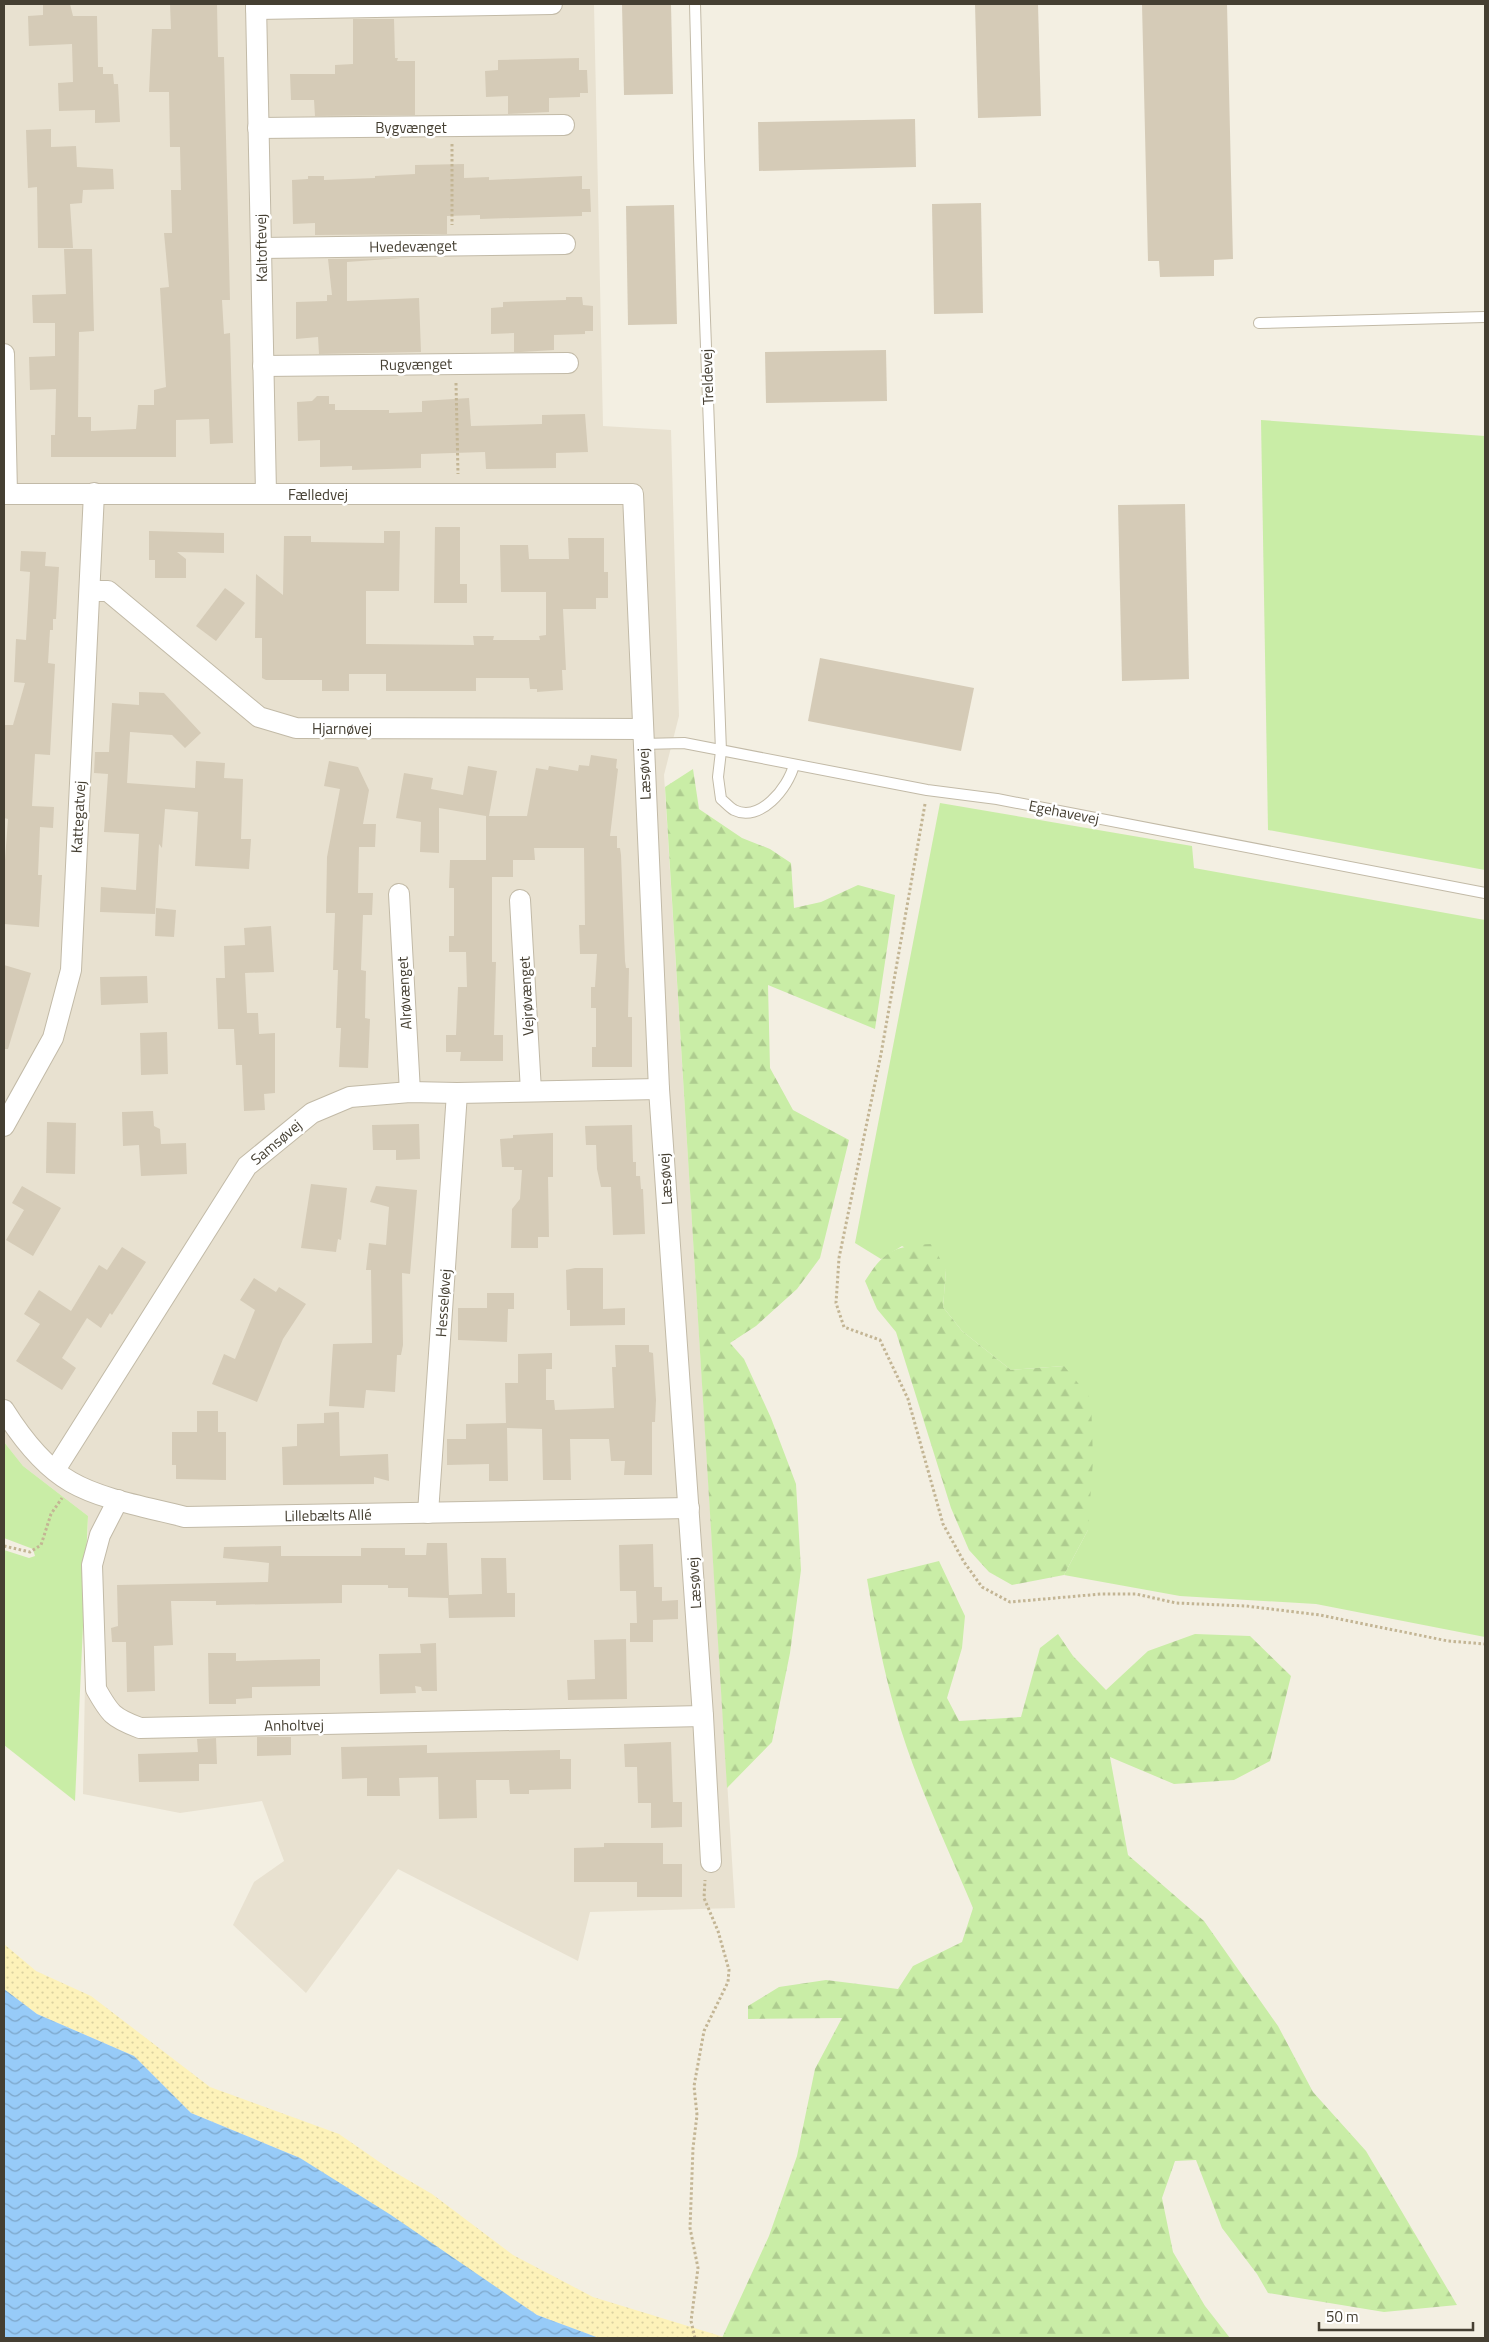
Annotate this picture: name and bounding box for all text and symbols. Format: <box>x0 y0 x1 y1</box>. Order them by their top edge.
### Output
street label: Bygvænget <box>375 116 448 139</box>
street label: Kaltoftevej <box>249 214 273 282</box>
street label: Hvedevænget <box>369 234 458 258</box>
street label: Treldevej <box>695 349 719 405</box>
street label: Rugvænget <box>380 352 453 376</box>
street label: Fælledvej <box>288 483 348 506</box>
street label: Hjarnøvej <box>312 717 372 740</box>
street label: Læsøvej <box>631 747 657 801</box>
street label: Kattegatvej <box>65 780 91 854</box>
street label: Egehavevej <box>1027 794 1101 830</box>
street label: Alrøvænget <box>391 955 417 1030</box>
street label: Vejrøvænget <box>512 955 540 1036</box>
street label: Samsøvej <box>245 1114 307 1170</box>
street label: Læsøvej <box>652 1152 678 1206</box>
street label: Hesseløvej <box>429 1268 457 1338</box>
street label: Lillebælts Allé <box>284 1503 372 1527</box>
street label: Læsøvej <box>681 1556 707 1610</box>
street label: Anholtvej <box>264 1713 324 1737</box>
scale bar <box>1319 2300 1473 2332</box>
text: 50 m <box>1326 2305 1359 2328</box>

